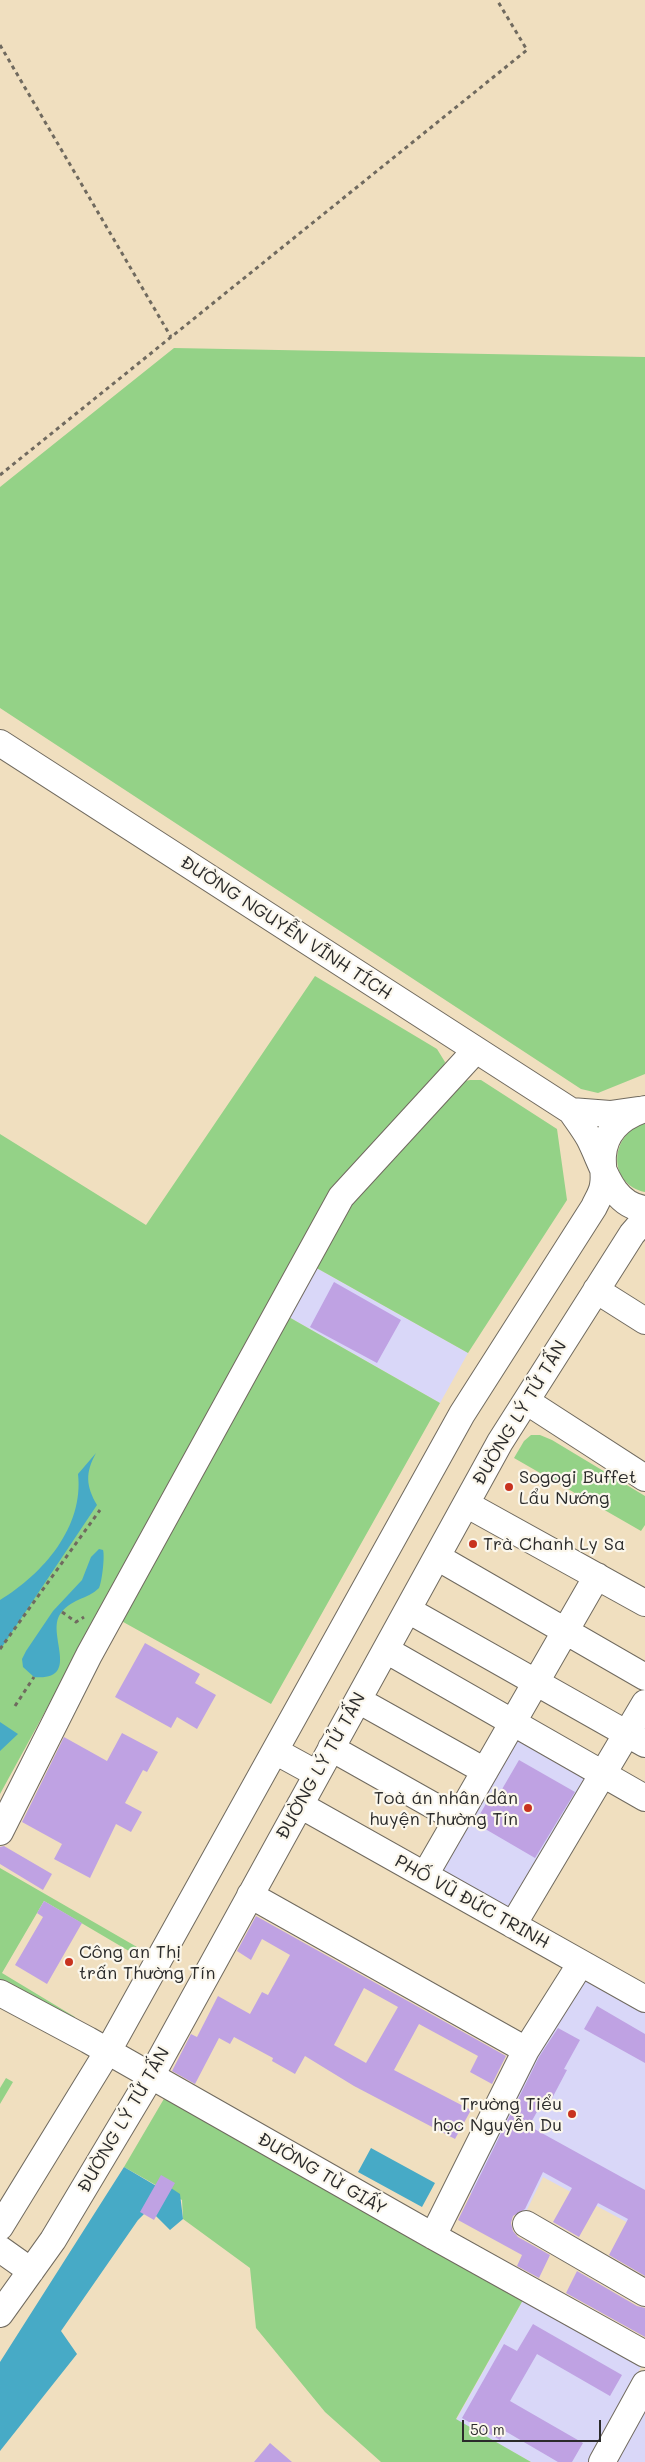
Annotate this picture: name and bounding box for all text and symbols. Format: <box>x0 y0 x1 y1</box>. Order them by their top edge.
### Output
street label: ĐƯỜNG NGUYỄN VĨNH TÍCH <box>176 851 396 1005</box>
street label: ĐƯỜNG LÝ TỬ TẤN <box>468 1337 572 1489</box>
place label: Sogogi Buffet Lẩu Nướng <box>519 1466 637 1508</box>
marker: Sogogi Buffet Lẩu Nướng <box>503 1481 515 1493</box>
place label: Trà Chanh Ly Sa <box>483 1533 625 1555</box>
marker: Trà Chanh Ly Sa <box>467 1538 479 1550</box>
street label: ĐƯỜNG LÝ TỬ TẤN <box>272 1689 370 1843</box>
place label: Toà án nhân dân huyện Thường Tín <box>369 1787 518 1830</box>
marker: Toà án nhân dân huyện Thường Tín <box>522 1802 534 1814</box>
street label: PHỐ VŨ ĐỨC TRINH <box>391 1851 553 1953</box>
place label: Công an Thị trấn Thường Tín <box>79 1941 215 1984</box>
marker: Công an Thị trấn Thường Tín <box>63 1956 75 1968</box>
street label: ĐƯỜNG LÝ TỬ TẤN <box>73 2043 175 2197</box>
place label: Trường Tiểu học Nguyễn Du <box>433 2093 562 2136</box>
marker: Trường Tiểu học Nguyễn Du <box>566 2108 578 2120</box>
street label: ĐƯỜNG TỪ GIẤY <box>254 2128 390 2220</box>
scale bar <box>465 2410 604 2442</box>
text: 50 m <box>470 2419 505 2439</box>

